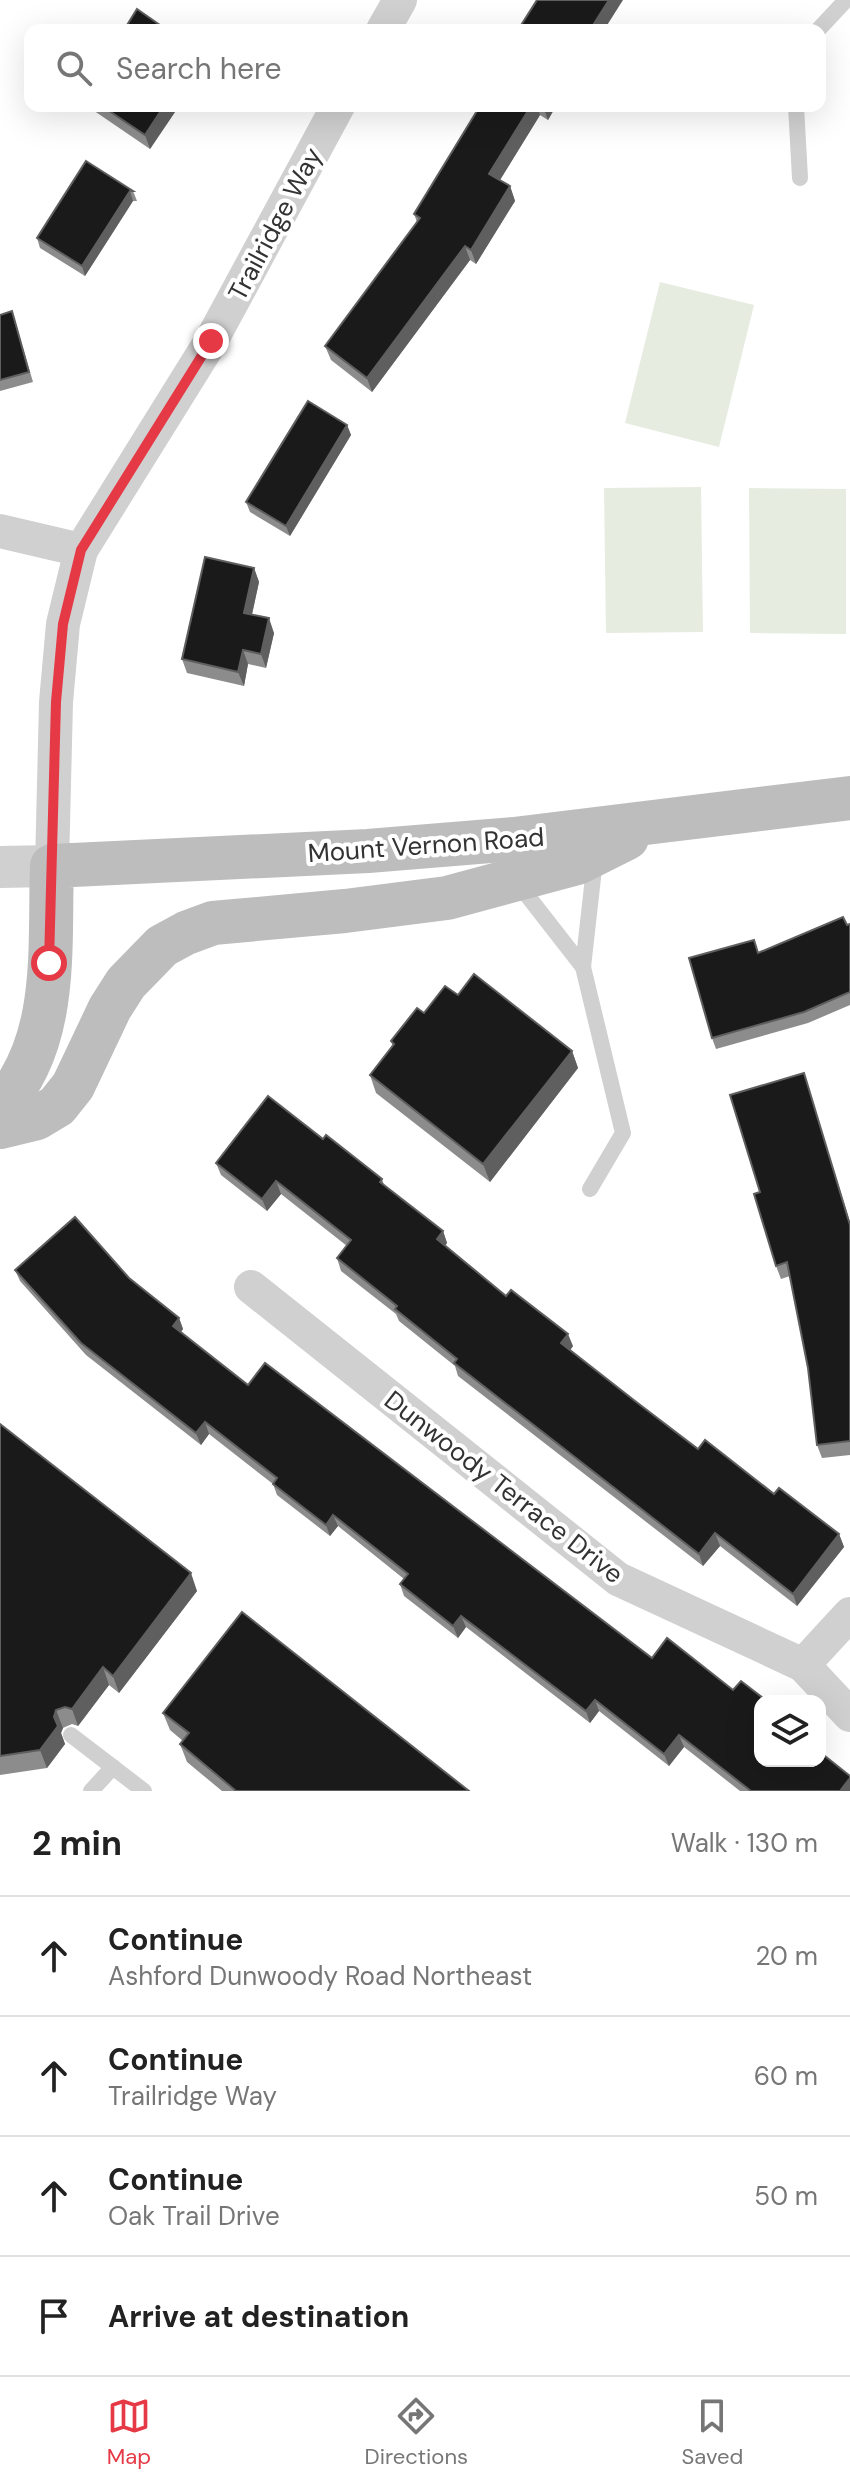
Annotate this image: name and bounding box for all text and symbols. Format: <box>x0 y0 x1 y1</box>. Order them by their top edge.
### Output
search box <box>24 24 826 112</box>
icon: search <box>52 46 96 90</box>
text: Search here <box>116 49 282 88</box>
street label: Trailridge Way <box>220 141 330 307</box>
route end <box>193 323 229 359</box>
street label: Mount Vernon Road <box>307 820 545 870</box>
route start <box>31 945 67 981</box>
street label: Dunwoody Terrace Drive <box>378 1383 630 1591</box>
map controls <box>754 1695 826 1767</box>
button: layers <box>754 1695 826 1767</box>
text: 2 min <box>32 1821 122 1866</box>
text: Walk · 130 m <box>671 1826 818 1860</box>
text: Continue <box>108 1920 243 1959</box>
icon: ahead <box>32 1934 76 1978</box>
text: 20 m <box>755 1939 818 1973</box>
text: Ashford Dunwoody Road Northeast <box>108 1959 532 1993</box>
text: Continue <box>108 2040 243 2079</box>
icon: ahead <box>32 2054 76 2098</box>
text: 60 m <box>754 2059 818 2093</box>
text: Trailridge Way <box>108 2079 277 2113</box>
text: Continue <box>108 2160 243 2199</box>
icon: ahead <box>32 2174 76 2218</box>
text: 50 m <box>754 2179 818 2213</box>
text: Oak Trail Drive <box>108 2199 280 2233</box>
icon: arrive <box>32 2294 76 2338</box>
text: Arrive at destination <box>108 2297 409 2336</box>
tab: Map <box>107 2394 151 2471</box>
tab: Directions <box>365 2394 468 2471</box>
tab: Saved <box>682 2394 743 2471</box>

